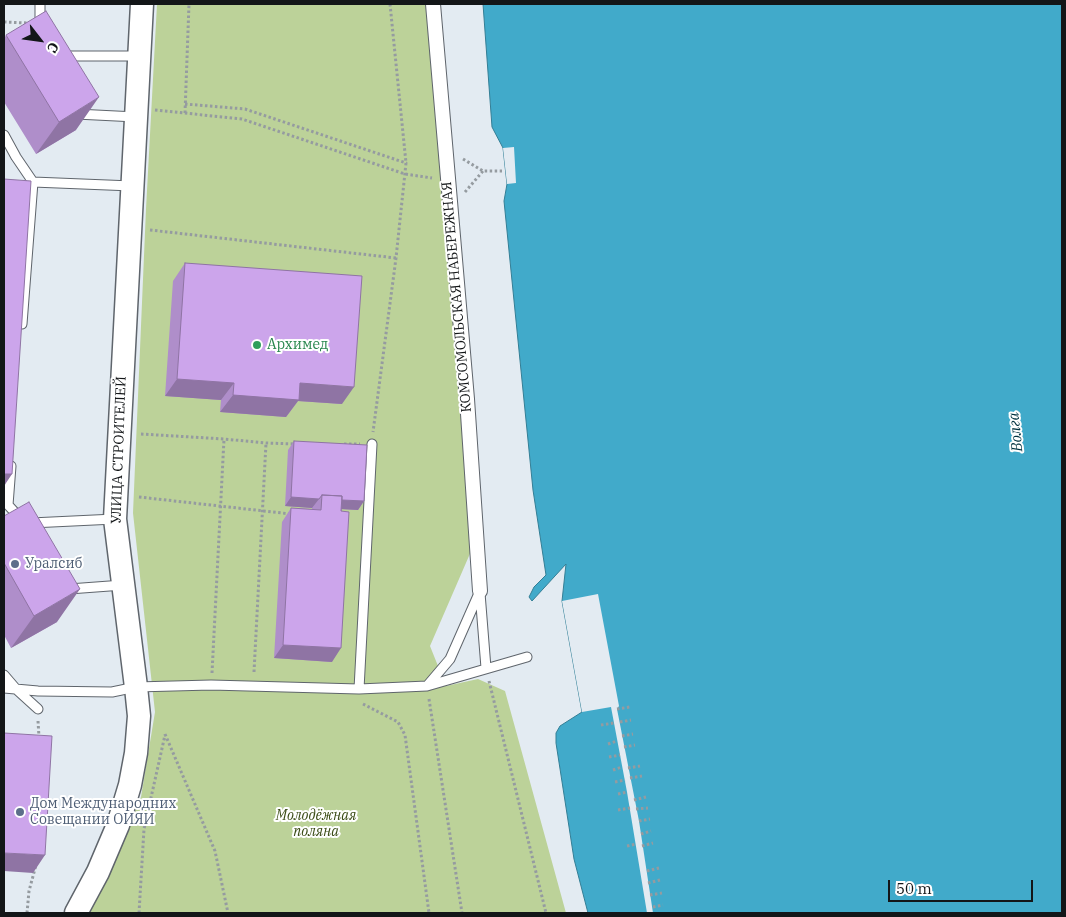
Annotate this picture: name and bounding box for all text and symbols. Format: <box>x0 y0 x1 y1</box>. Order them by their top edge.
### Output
north arrow <box>15 15 65 65</box>
text: С <box>43 39 63 56</box>
street label: КОМСОМОЛЬСКАЯ НАБЕРЕЖНАЯ <box>439 181 475 413</box>
place label: Архимед <box>267 337 328 353</box>
marker: Архимед <box>251 339 263 351</box>
street label: УЛИЦА СТРОИТЕЛЕЙ <box>108 376 130 524</box>
water label: Волга <box>1005 411 1027 453</box>
place label: Уралсиб <box>25 556 82 572</box>
marker: Уралсиб <box>9 558 21 570</box>
place label: Дом Международних Совещании ОИЯИ <box>30 796 176 829</box>
marker: Дом Международних Совещании ОИЯИ <box>14 806 26 818</box>
park label: Молодёжная поляна <box>276 808 356 840</box>
scale bar <box>891 870 1036 902</box>
text: 50 m <box>896 879 932 898</box>

